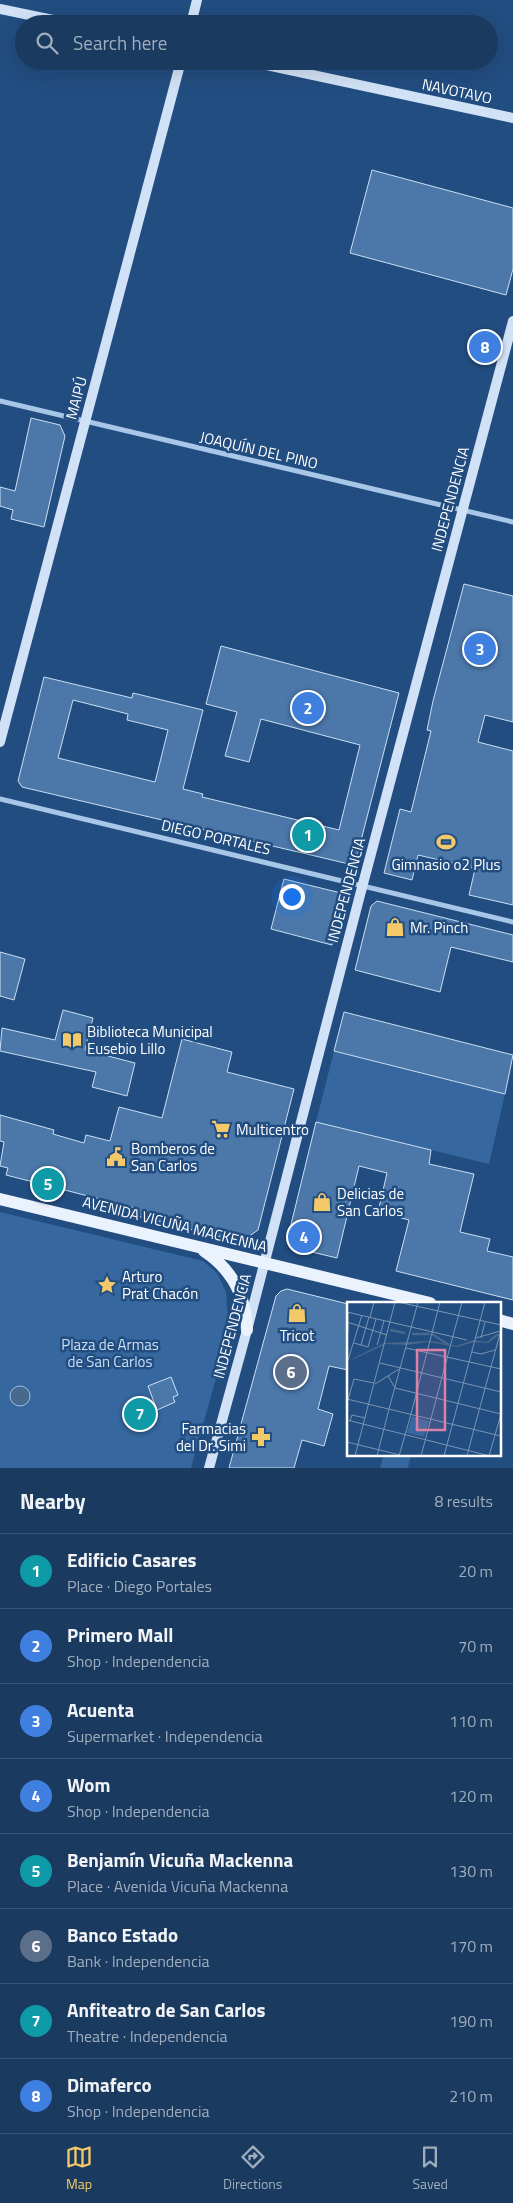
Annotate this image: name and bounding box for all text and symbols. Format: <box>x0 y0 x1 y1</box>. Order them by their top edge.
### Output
search box <box>15 15 498 70</box>
text: Search here <box>73 28 167 57</box>
icon: search <box>33 29 61 57</box>
street label: NAVOTAVO <box>420 72 494 110</box>
pin: 8 <box>469 328 501 366</box>
street label: MAIPÚ <box>59 374 93 422</box>
street label: JOAQUÍN DEL PINO <box>198 425 320 475</box>
street label: INDEPENDENCIA <box>425 444 475 554</box>
pin: 3 <box>464 630 496 668</box>
pin: 2 <box>292 689 324 727</box>
street label: DIEGO PORTALES <box>159 813 273 861</box>
pin: 1 <box>292 816 324 854</box>
sports icon: Gimnasio o2 Plus <box>435 831 457 853</box>
street label: INDEPENDENCIA <box>321 835 371 945</box>
place label: Gimnasio o2 Plus <box>391 853 501 876</box>
your location <box>279 884 305 910</box>
shop icon: Mr. Pinch <box>384 916 406 938</box>
place label: Mr. Pinch <box>410 916 468 939</box>
place label: Biblioteca Municipal Eusebio Lillo <box>87 1020 213 1060</box>
library icon: Biblioteca Municipal Eusebio Lillo <box>61 1029 83 1051</box>
supermarket icon: Multicentro <box>210 1118 232 1140</box>
place label: Multicentro <box>236 1118 309 1141</box>
place label: Bomberos de San Carlos <box>131 1137 215 1177</box>
public building icon: Bomberos de San Carlos <box>105 1146 127 1168</box>
pin: 5 <box>32 1165 64 1203</box>
place label: Delicias de San Carlos <box>337 1182 404 1222</box>
street label: AVENIDA VICUÑA MACKENNA <box>80 1190 270 1258</box>
shop icon: Delicias de San Carlos <box>311 1191 333 1213</box>
pin: 4 <box>288 1218 320 1256</box>
place label: Arturo Prat Chacón <box>122 1265 198 1305</box>
street label: INDEPENDENCIA <box>207 1271 257 1381</box>
place icon: Arturo Prat Chacón <box>96 1274 118 1296</box>
shop icon: Tricot <box>286 1302 308 1324</box>
inset map <box>347 1302 500 1456</box>
place label: Tricot <box>280 1324 315 1347</box>
park label: Plaza de Armas de San Carlos <box>61 1333 159 1373</box>
pin: 6 <box>275 1353 307 1391</box>
pin: 7 <box>124 1395 156 1433</box>
place label: Farmacias del Dr. Simi <box>176 1417 246 1457</box>
pharmacy icon: Farmacias del Dr. Simi <box>250 1426 272 1448</box>
text: Nearby <box>20 1485 85 1517</box>
text: 8 results <box>434 1489 493 1513</box>
text: Edificio Casares <box>67 1545 197 1574</box>
text: 1 <box>32 1559 40 1583</box>
text: 20 m <box>458 1559 493 1583</box>
text: Place · Diego Portales <box>67 1574 212 1598</box>
text: Primero Mall <box>67 1620 173 1649</box>
text: 2 <box>32 1634 40 1658</box>
text: 70 m <box>458 1634 493 1658</box>
text: Shop · Independencia <box>67 1649 209 1673</box>
text: Acuenta <box>67 1695 134 1724</box>
text: 3 <box>32 1709 40 1733</box>
text: 110 m <box>449 1709 493 1733</box>
text: Supermarket · Independencia <box>67 1724 263 1748</box>
text: Wom <box>67 1770 110 1799</box>
text: 4 <box>32 1784 40 1808</box>
text: 120 m <box>449 1784 493 1808</box>
text: Shop · Independencia <box>67 1799 209 1823</box>
text: Benjamín Vicuña Mackenna <box>67 1845 293 1874</box>
text: 5 <box>32 1859 40 1883</box>
text: 130 m <box>449 1859 493 1883</box>
text: Place · Avenida Vicuña Mackenna <box>67 1874 288 1898</box>
text: Banco Estado <box>67 1920 178 1949</box>
text: 6 <box>32 1934 40 1958</box>
text: 170 m <box>449 1934 493 1958</box>
text: Bank · Independencia <box>67 1949 209 1973</box>
text: Anfiteatro de San Carlos <box>67 1995 266 2024</box>
text: 7 <box>32 2009 40 2033</box>
text: 190 m <box>449 2009 493 2033</box>
text: Theatre · Independencia <box>67 2024 228 2048</box>
text: Dimaferco <box>67 2070 152 2099</box>
text: 8 <box>32 2084 40 2108</box>
text: 210 m <box>449 2084 493 2108</box>
text: Shop · Independencia <box>67 2099 209 2123</box>
tab: Map <box>65 2143 93 2194</box>
tab: Directions <box>223 2143 282 2194</box>
tab: Saved <box>412 2143 448 2194</box>

